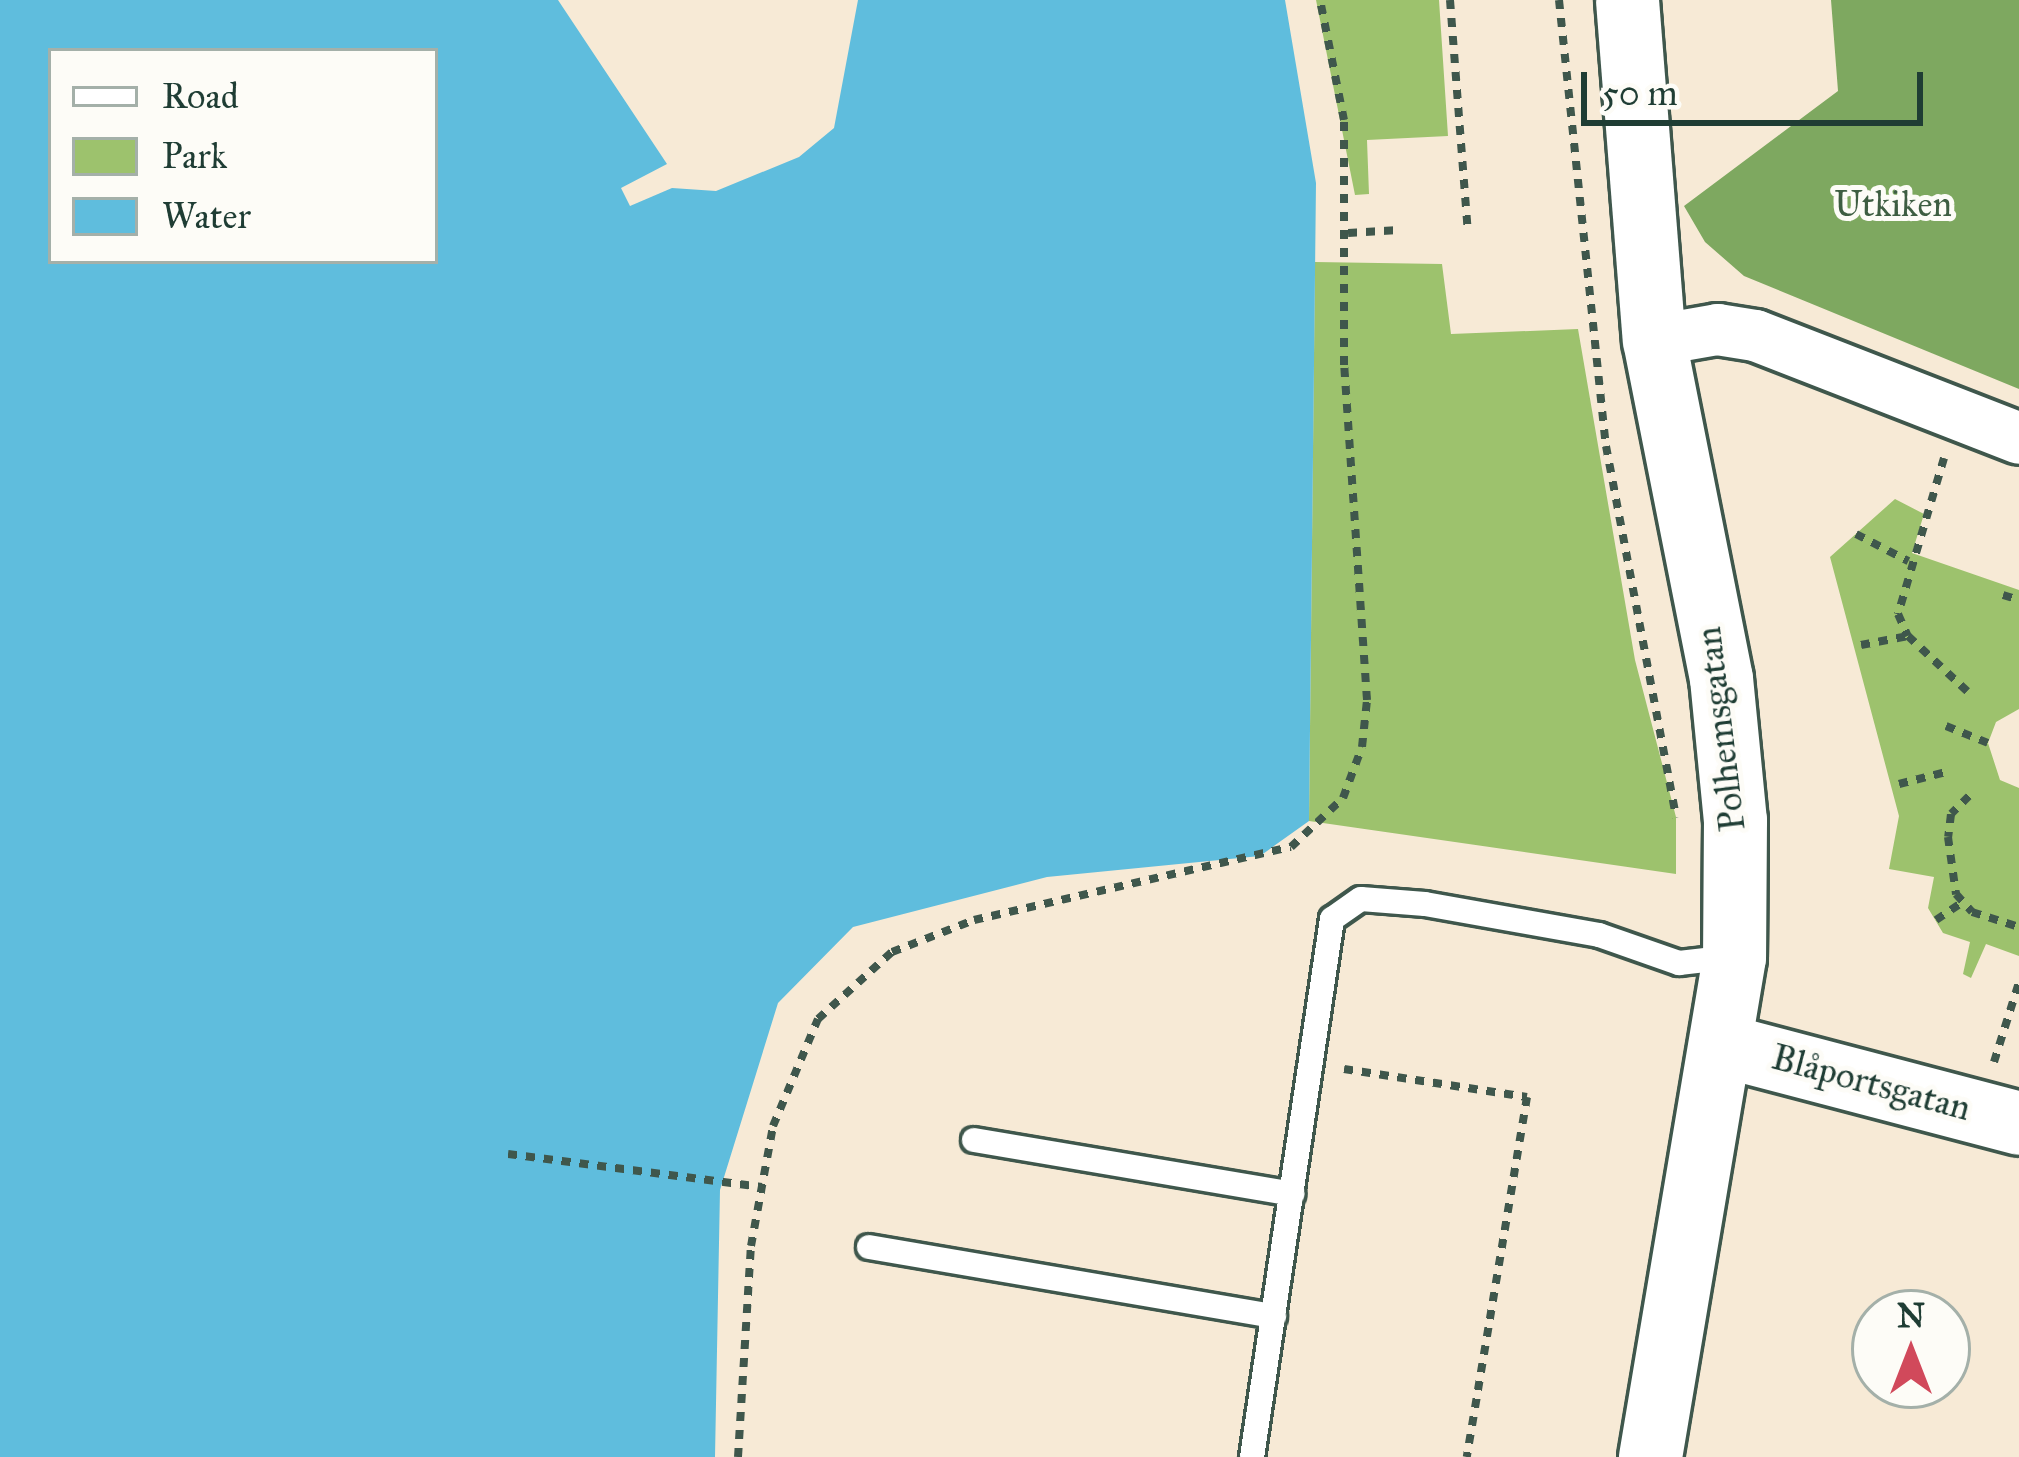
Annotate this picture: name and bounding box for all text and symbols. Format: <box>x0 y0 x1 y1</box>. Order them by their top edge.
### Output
legend <box>48 48 438 264</box>
scale bar <box>1587 48 1929 122</box>
text: 50 m <box>1602 71 1678 115</box>
text: Road <box>162 74 239 118</box>
text: Park <box>162 134 227 178</box>
park label: Utkiken <box>1834 183 1952 227</box>
text: Water <box>162 194 251 238</box>
street label: Polhemsgatan <box>1687 624 1755 834</box>
street label: Blåportsgatan <box>1767 1036 1975 1130</box>
north arrow <box>1851 1289 1971 1409</box>
text: N <box>1897 1296 1925 1336</box>

